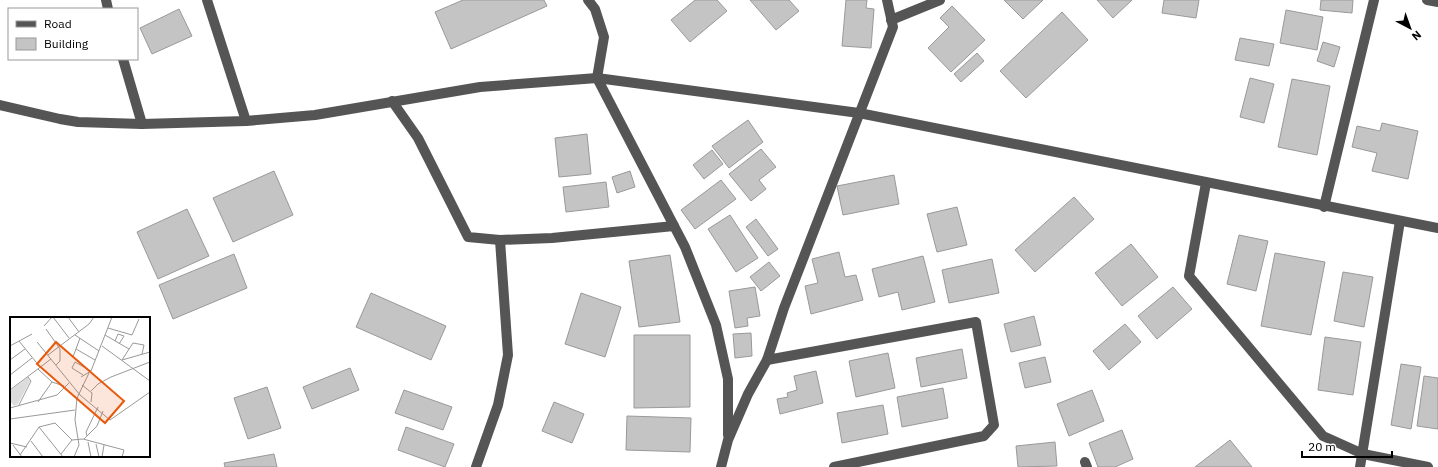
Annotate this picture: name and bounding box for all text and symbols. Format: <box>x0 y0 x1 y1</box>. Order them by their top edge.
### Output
legend <box>8 8 138 60</box>
north arrow <box>1390 8 1430 48</box>
text: Road <box>44 16 72 31</box>
text: N <box>1409 28 1424 43</box>
text: Building <box>44 36 89 51</box>
inset map <box>10 317 150 457</box>
scale bar <box>1302 433 1392 459</box>
text: 20 m <box>1308 439 1336 454</box>

